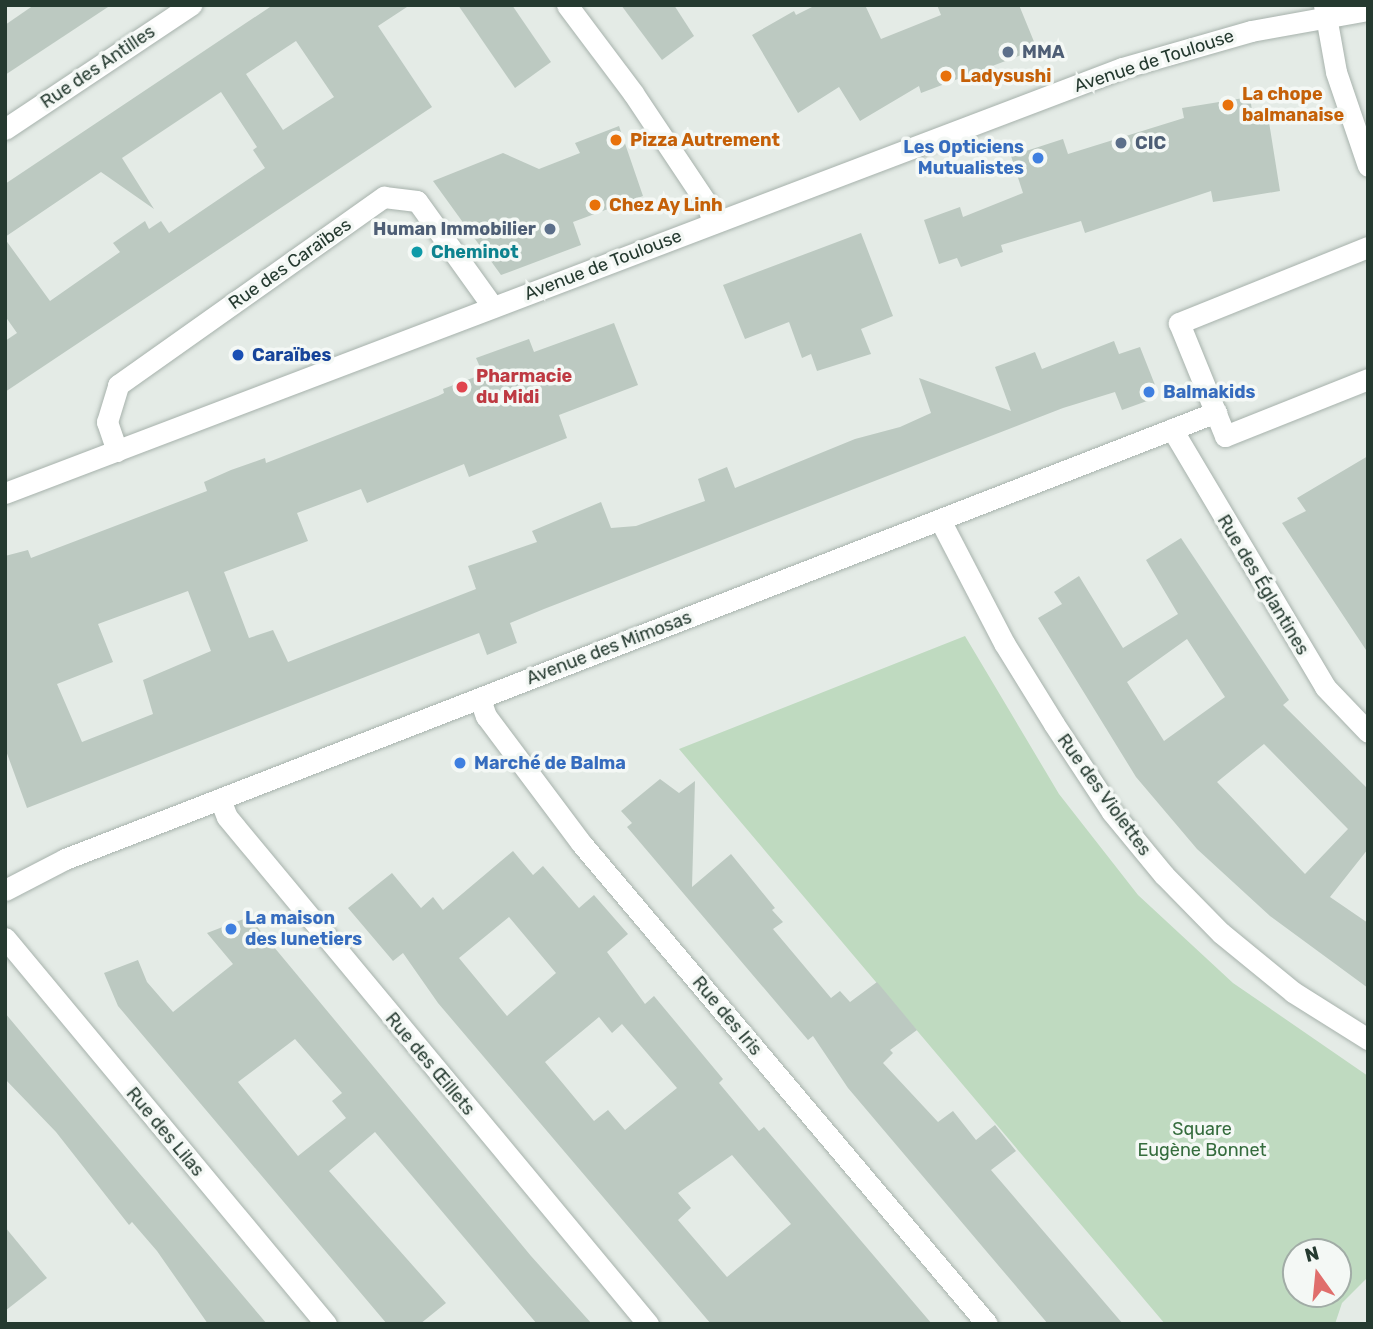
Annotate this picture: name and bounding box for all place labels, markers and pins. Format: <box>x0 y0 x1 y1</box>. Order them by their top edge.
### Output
place label: MMA <box>1022 41 1065 63</box>
marker: MMA <box>1000 44 1016 60</box>
place label: Ladysushi <box>960 65 1051 87</box>
marker: Ladysushi <box>938 68 954 84</box>
place label: La chope balmanaise <box>1242 84 1344 126</box>
marker: La chope balmanaise <box>1220 97 1236 113</box>
place label: Pizza Autrement <box>630 129 780 151</box>
marker: Pizza Autrement <box>608 132 624 148</box>
place label: CIC <box>1135 132 1166 154</box>
marker: CIC <box>1113 135 1129 151</box>
place label: Les Opticiens Mutualistes <box>903 137 1024 180</box>
marker: Les Opticiens Mutualistes <box>1030 150 1046 166</box>
place label: Chez Ay Linh <box>609 194 724 216</box>
marker: Chez Ay Linh <box>587 197 603 213</box>
place label: Human Immobilier <box>373 218 536 240</box>
marker: Human Immobilier <box>542 221 558 237</box>
place label: Cheminot <box>431 241 519 263</box>
marker: Cheminot <box>409 244 425 260</box>
place label: Caraïbes <box>252 344 331 366</box>
marker: Caraïbes <box>230 347 246 363</box>
place label: Pharmacie du Midi <box>476 366 572 408</box>
marker: Pharmacie du Midi <box>454 379 470 395</box>
place label: Balmakids <box>1163 381 1256 403</box>
marker: Balmakids <box>1141 384 1157 400</box>
place label: Marché de Balma <box>474 752 626 774</box>
marker: Marché de Balma <box>452 755 468 771</box>
place label: La maison des lunetiers <box>245 908 362 950</box>
marker: La maison des lunetiers <box>223 921 239 937</box>

